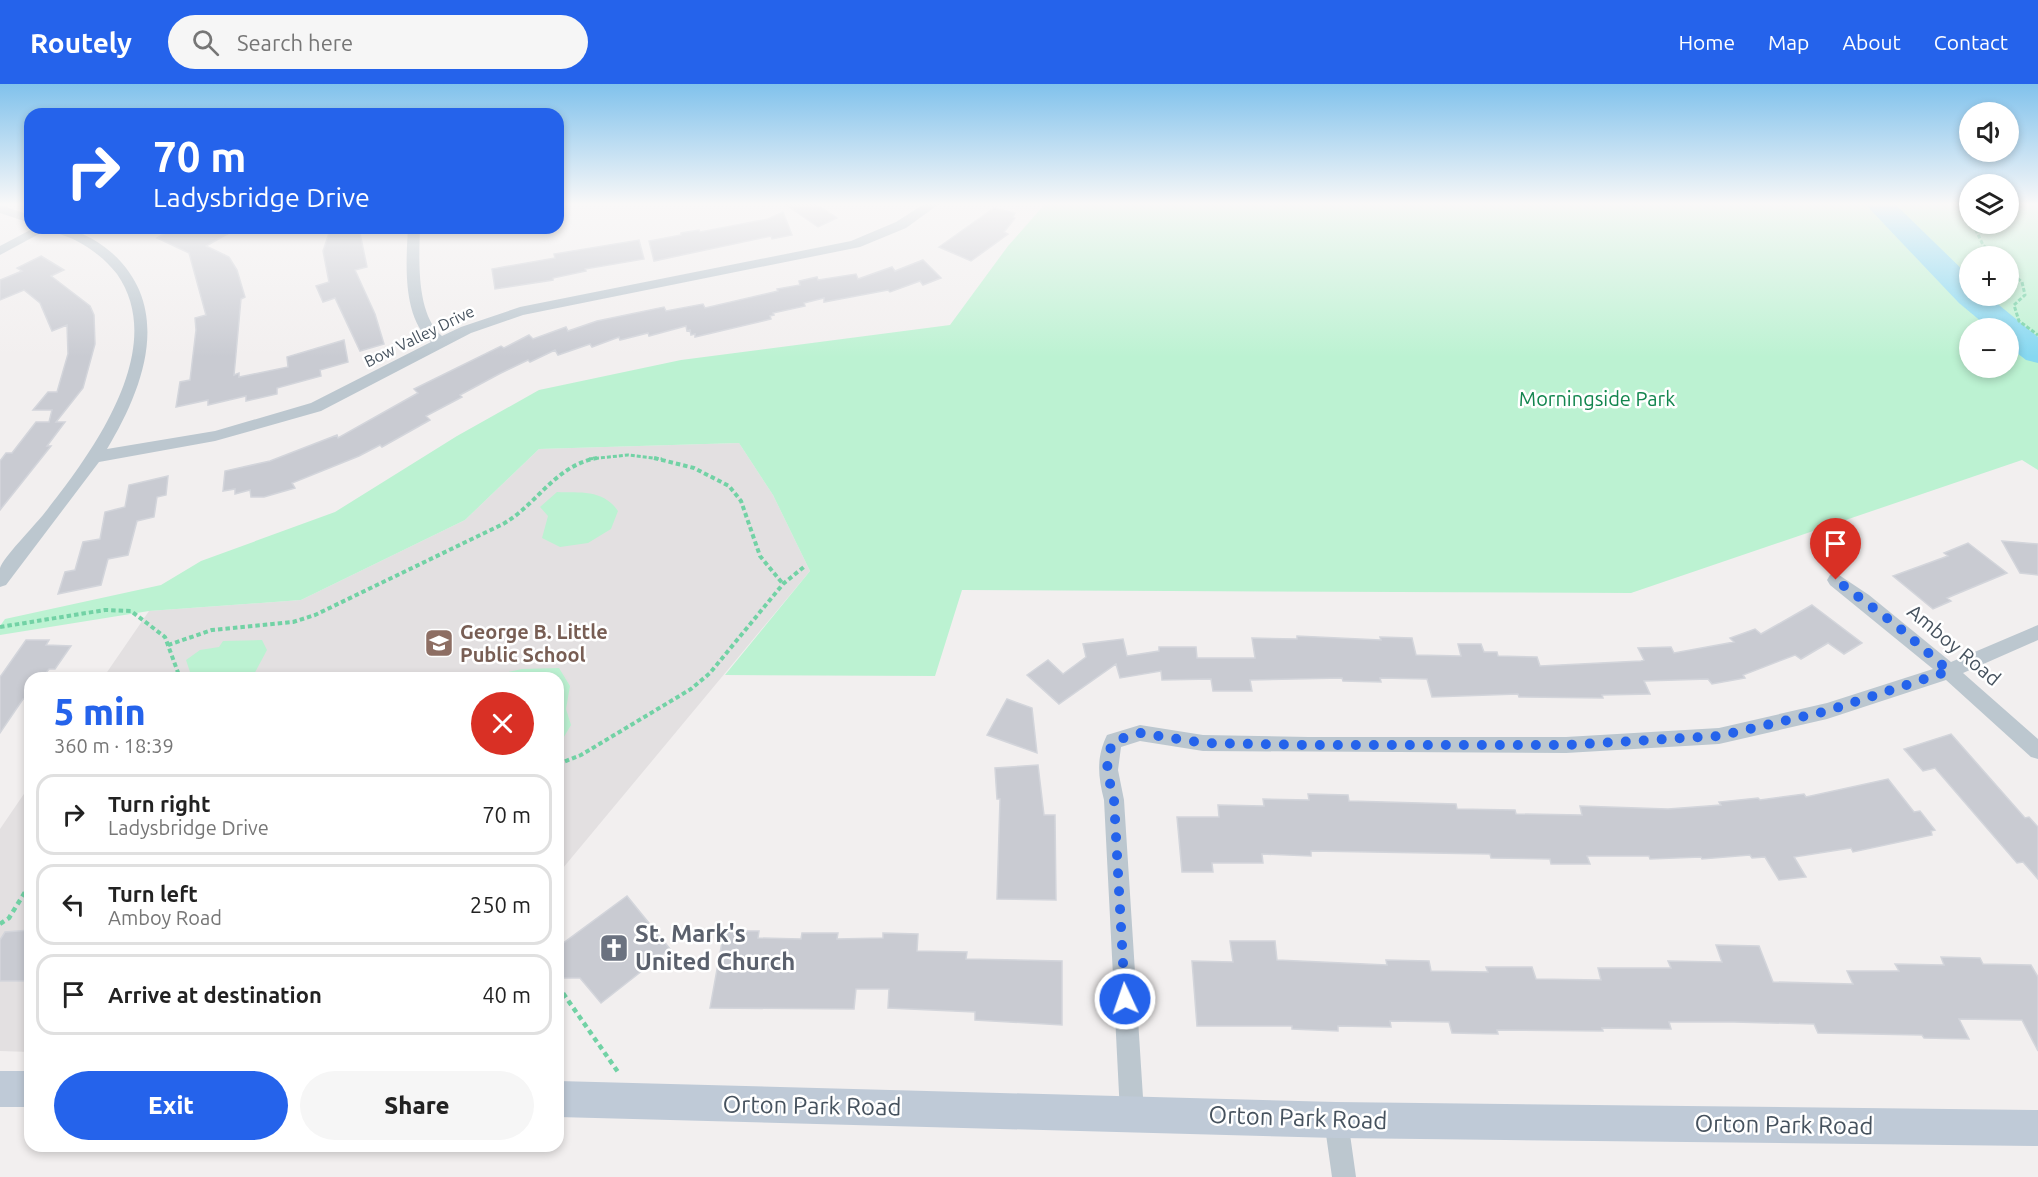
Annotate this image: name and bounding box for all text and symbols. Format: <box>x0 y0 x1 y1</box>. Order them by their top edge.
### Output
search box <box>168 15 588 69</box>
icon: search <box>189 26 222 59</box>
text: Routely <box>30 27 132 58</box>
text: Search here <box>237 30 353 55</box>
text: Home <box>1678 30 1735 54</box>
text: Map <box>1768 30 1809 54</box>
text: About <box>1842 30 1901 54</box>
text: Contact <box>1934 30 2008 54</box>
map controls <box>1959 102 2019 378</box>
button: sound <box>1959 102 2019 162</box>
icon: right <box>54 132 132 210</box>
text: 70 m <box>153 133 247 180</box>
button: layers <box>1959 174 2019 234</box>
text: Ladysbridge Drive <box>153 182 370 212</box>
button: + <box>1959 246 2019 306</box>
street label: Bow Valley Drive <box>361 302 477 370</box>
button: − <box>1959 318 2019 378</box>
park label: Morningside Park <box>1519 387 1675 410</box>
pin <box>1810 518 1861 580</box>
icon: arrive <box>1819 527 1852 560</box>
street label: Amboy Road <box>1903 599 2005 690</box>
place label: George B. Little Public School <box>460 620 608 666</box>
school or university icon: George B. Little Public School <box>423 627 455 659</box>
text: 5 min <box>54 691 146 732</box>
button: close <box>471 692 534 755</box>
text: 360 m · 18:39 <box>54 734 174 757</box>
text: Turn right <box>108 791 210 816</box>
icon: right <box>57 798 90 831</box>
text: 70 m <box>482 802 531 827</box>
text: Ladysbridge Drive <box>108 816 269 839</box>
text: Turn left <box>108 881 198 906</box>
icon: left <box>57 888 90 921</box>
text: 250 m <box>470 892 531 917</box>
text: Amboy Road <box>108 906 222 929</box>
place label: St. Mark's United Church <box>635 920 795 975</box>
church icon: St. Mark's United Church <box>598 932 630 964</box>
position arrow <box>1093 967 1157 1031</box>
icon: arrive <box>57 978 90 1011</box>
text: Arrive at destination <box>108 982 322 1007</box>
text: 40 m <box>482 982 531 1007</box>
button: Exit <box>54 1071 288 1140</box>
button: Share <box>300 1071 534 1140</box>
street label: Orton Park Road <box>722 1090 902 1121</box>
street label: Orton Park Road <box>1208 1101 1388 1134</box>
street label: Orton Park Road <box>1694 1109 1874 1140</box>

